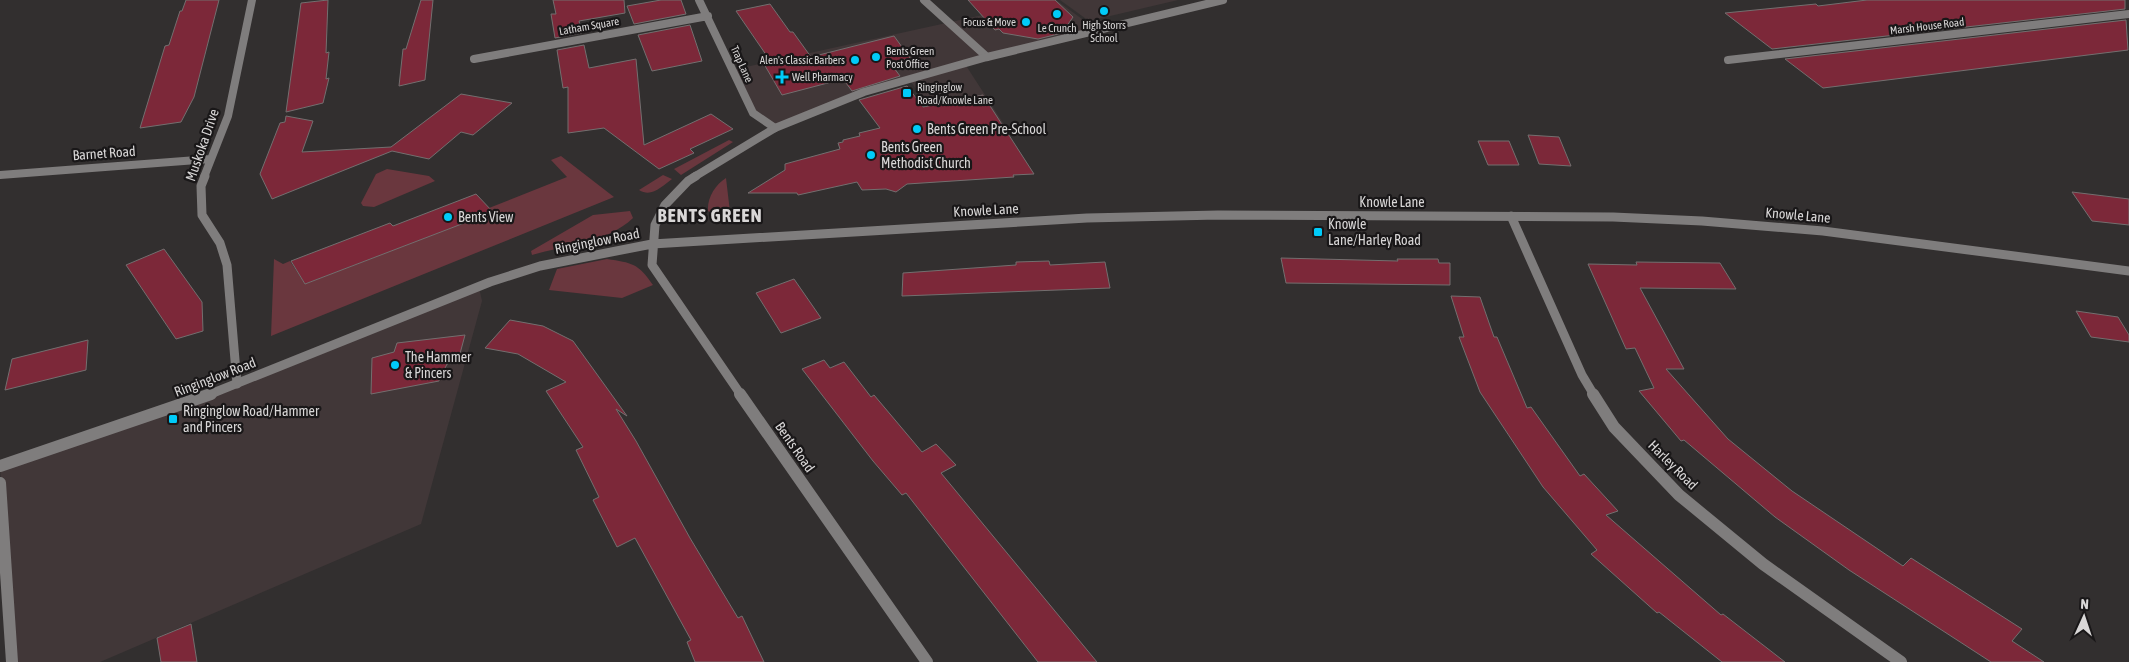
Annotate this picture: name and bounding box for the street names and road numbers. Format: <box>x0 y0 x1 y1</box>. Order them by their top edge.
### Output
street label: Latham Square <box>558 15 620 37</box>
street label: Marsh House Road <box>1889 15 1965 37</box>
street label: Trap Lane <box>729 44 755 84</box>
street label: Muskoka Drive <box>182 107 222 183</box>
street label: Barnet Road <box>72 143 136 163</box>
street label: Knowle Lane <box>1359 194 1425 210</box>
street label: Knowle Lane <box>953 200 1019 220</box>
street label: Knowle Lane <box>1765 204 1831 226</box>
street label: Ringinglow Road <box>553 225 641 257</box>
street label: Ringinglow Road <box>172 354 258 400</box>
street label: Bents Road <box>772 419 818 475</box>
street label: Harley Road <box>1645 437 1701 493</box>

